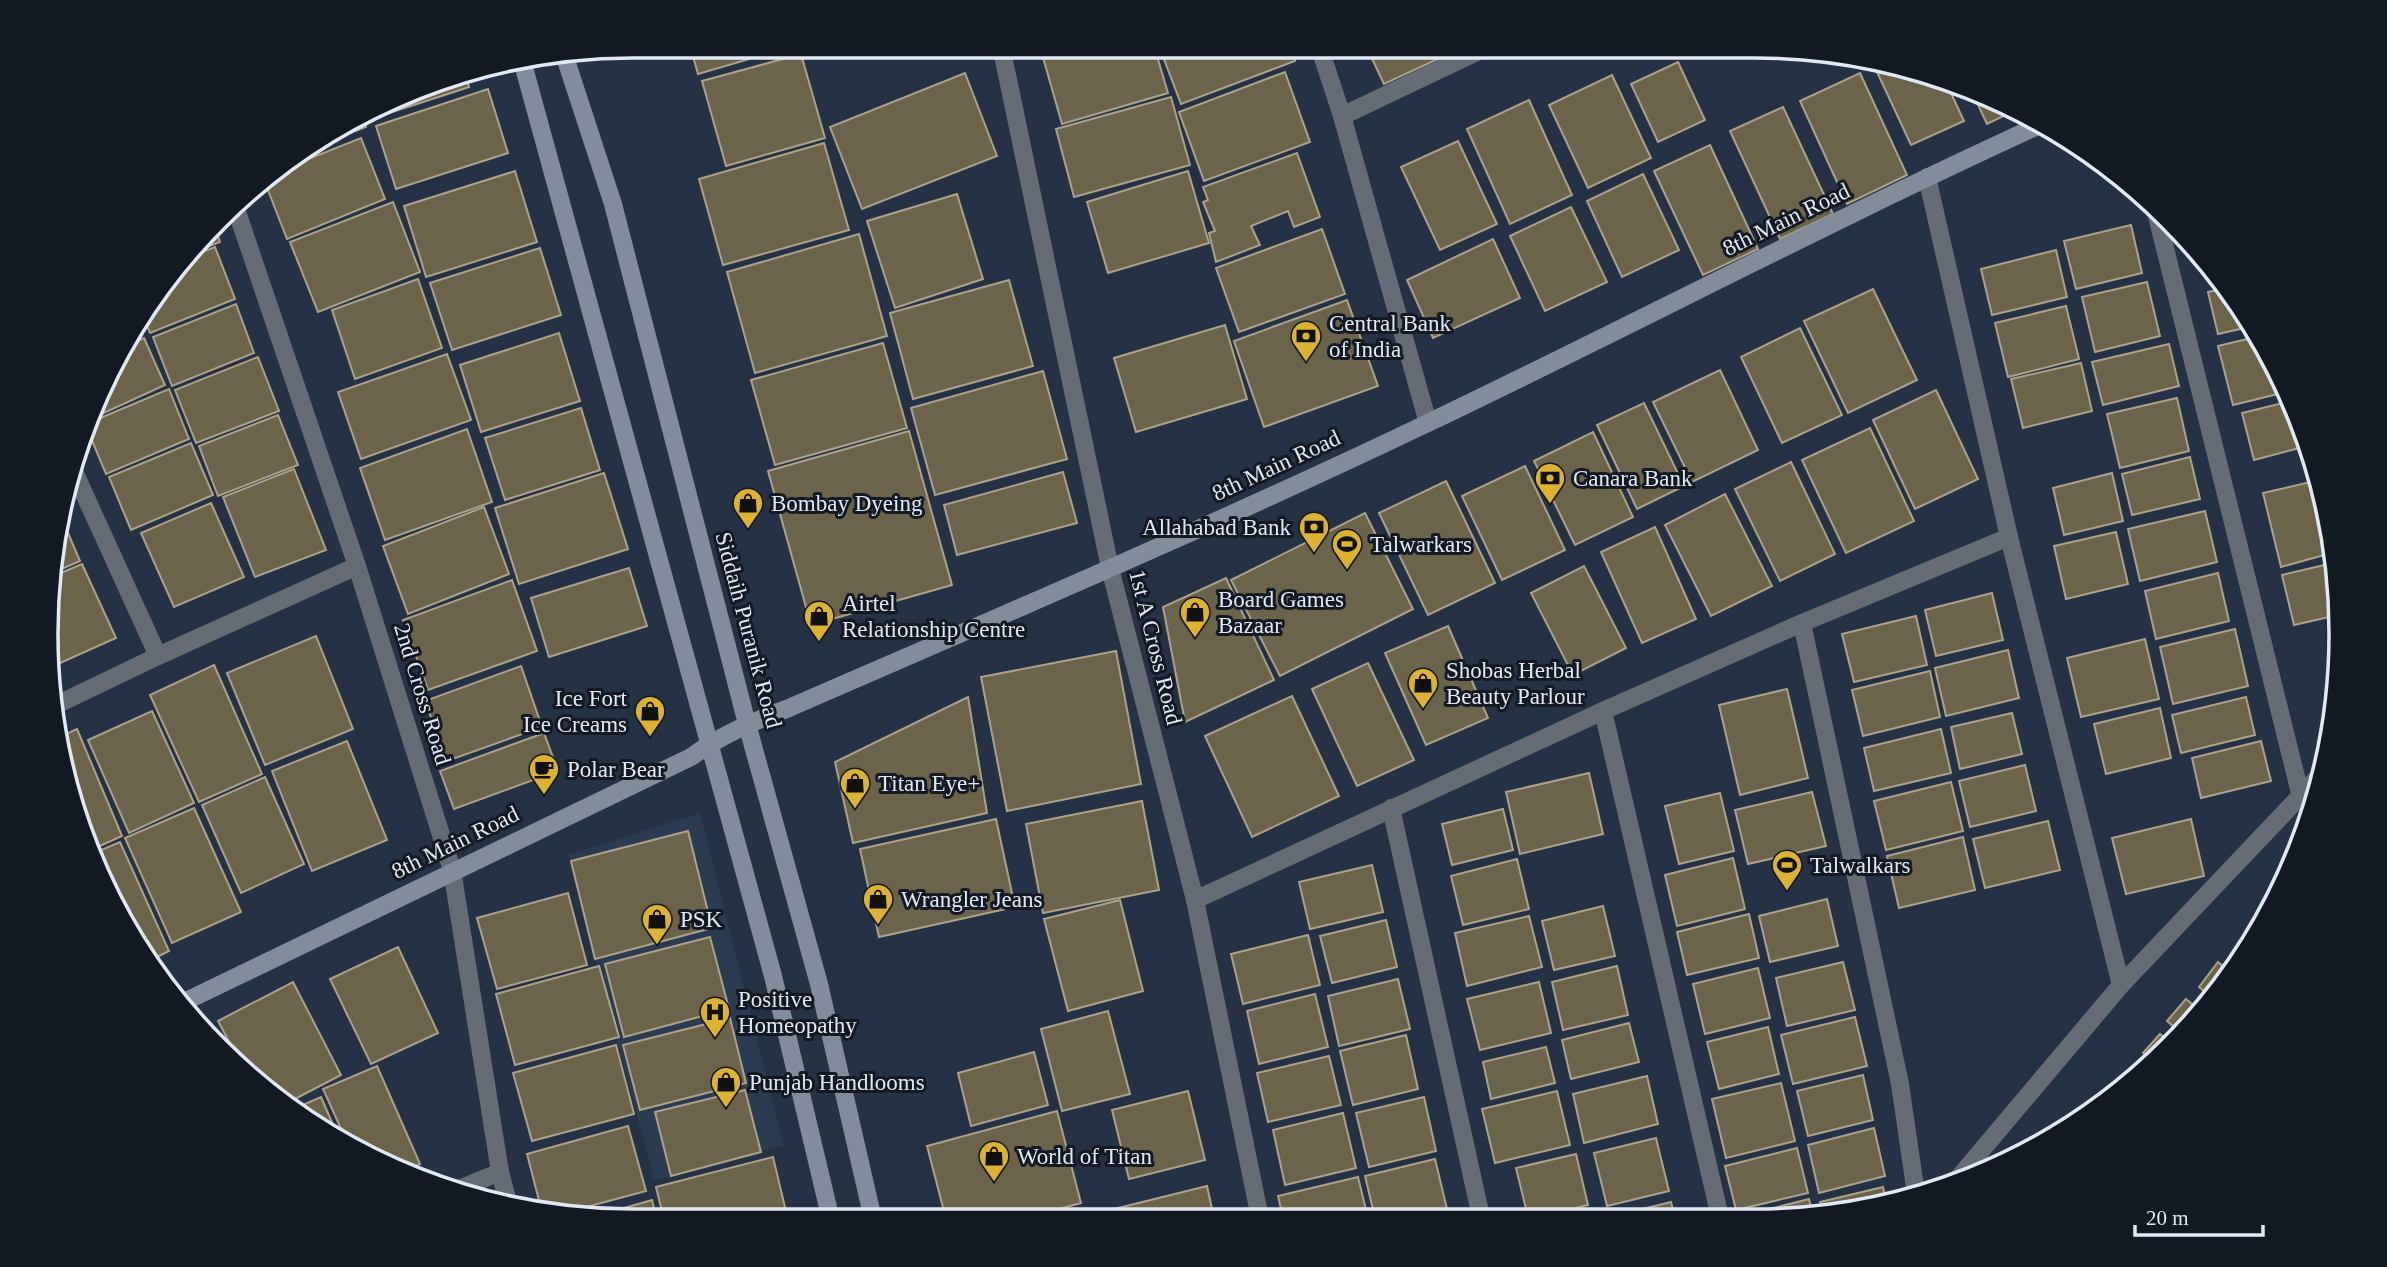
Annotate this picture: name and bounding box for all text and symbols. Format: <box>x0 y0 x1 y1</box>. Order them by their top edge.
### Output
street label: 8th Main Road <box>1719 178 1854 261</box>
place label: Central Bank of India <box>1329 311 1451 362</box>
bank icon: Central Bank of India <box>1289 319 1323 363</box>
street label: 8th Main Road <box>1208 425 1344 506</box>
bank icon: Canara Bank <box>1533 461 1567 505</box>
place label: Canara Bank <box>1573 466 1693 491</box>
shop icon: Bombay Dyeing <box>731 486 765 530</box>
place label: Bombay Dyeing <box>771 491 923 516</box>
bank icon: Allahabad Bank <box>1297 510 1331 554</box>
place label: Allahabad Bank <box>1142 515 1291 540</box>
sports icon: Talwarkars <box>1330 527 1364 571</box>
street label: Siddaih Puranik Road <box>710 529 787 731</box>
place label: Talwarkars <box>1370 532 1472 557</box>
street label: 1st A Cross Road <box>1124 567 1187 728</box>
place label: Board Games Bazaar <box>1218 587 1344 638</box>
place label: Airtel Relationship Centre <box>842 591 1025 642</box>
shop icon: Board Games Bazaar <box>1178 595 1212 639</box>
shop icon: Airtel Relationship Centre <box>802 599 836 643</box>
street label: 2nd Cross Road <box>389 620 456 769</box>
place label: Shobas Herbal Beauty Parlour <box>1446 658 1585 709</box>
shop icon: Shobas Herbal Beauty Parlour <box>1406 666 1440 710</box>
place label: Ice Fort Ice Creams <box>523 686 628 737</box>
shop icon: Ice Fort Ice Creams <box>633 694 667 738</box>
cafe icon: Polar Bear <box>527 752 561 796</box>
place label: Polar Bear <box>567 757 665 782</box>
shop icon: Titan Eye+ <box>838 766 872 810</box>
place label: Titan Eye+ <box>878 771 980 796</box>
street label: 8th Main Road <box>388 801 523 884</box>
sports icon: Talwalkars <box>1770 848 1804 892</box>
place label: Talwalkars <box>1810 853 1911 878</box>
shop icon: Wrangler Jeans <box>861 882 895 926</box>
place label: Wrangler Jeans <box>901 887 1043 912</box>
shop icon: PSK <box>640 902 674 946</box>
place label: PSK <box>680 907 723 932</box>
place label: Positive Homeopathy <box>738 987 857 1038</box>
hospital icon: Positive Homeopathy <box>698 995 732 1039</box>
shop icon: Punjab Handlooms <box>709 1065 743 1109</box>
place label: Punjab Handlooms <box>749 1070 925 1095</box>
shop icon: World of Titan <box>977 1139 1011 1183</box>
place label: World of Titan <box>1017 1144 1152 1169</box>
scale bar <box>2135 1194 2263 1238</box>
text: 20 m <box>2146 1206 2189 1230</box>

